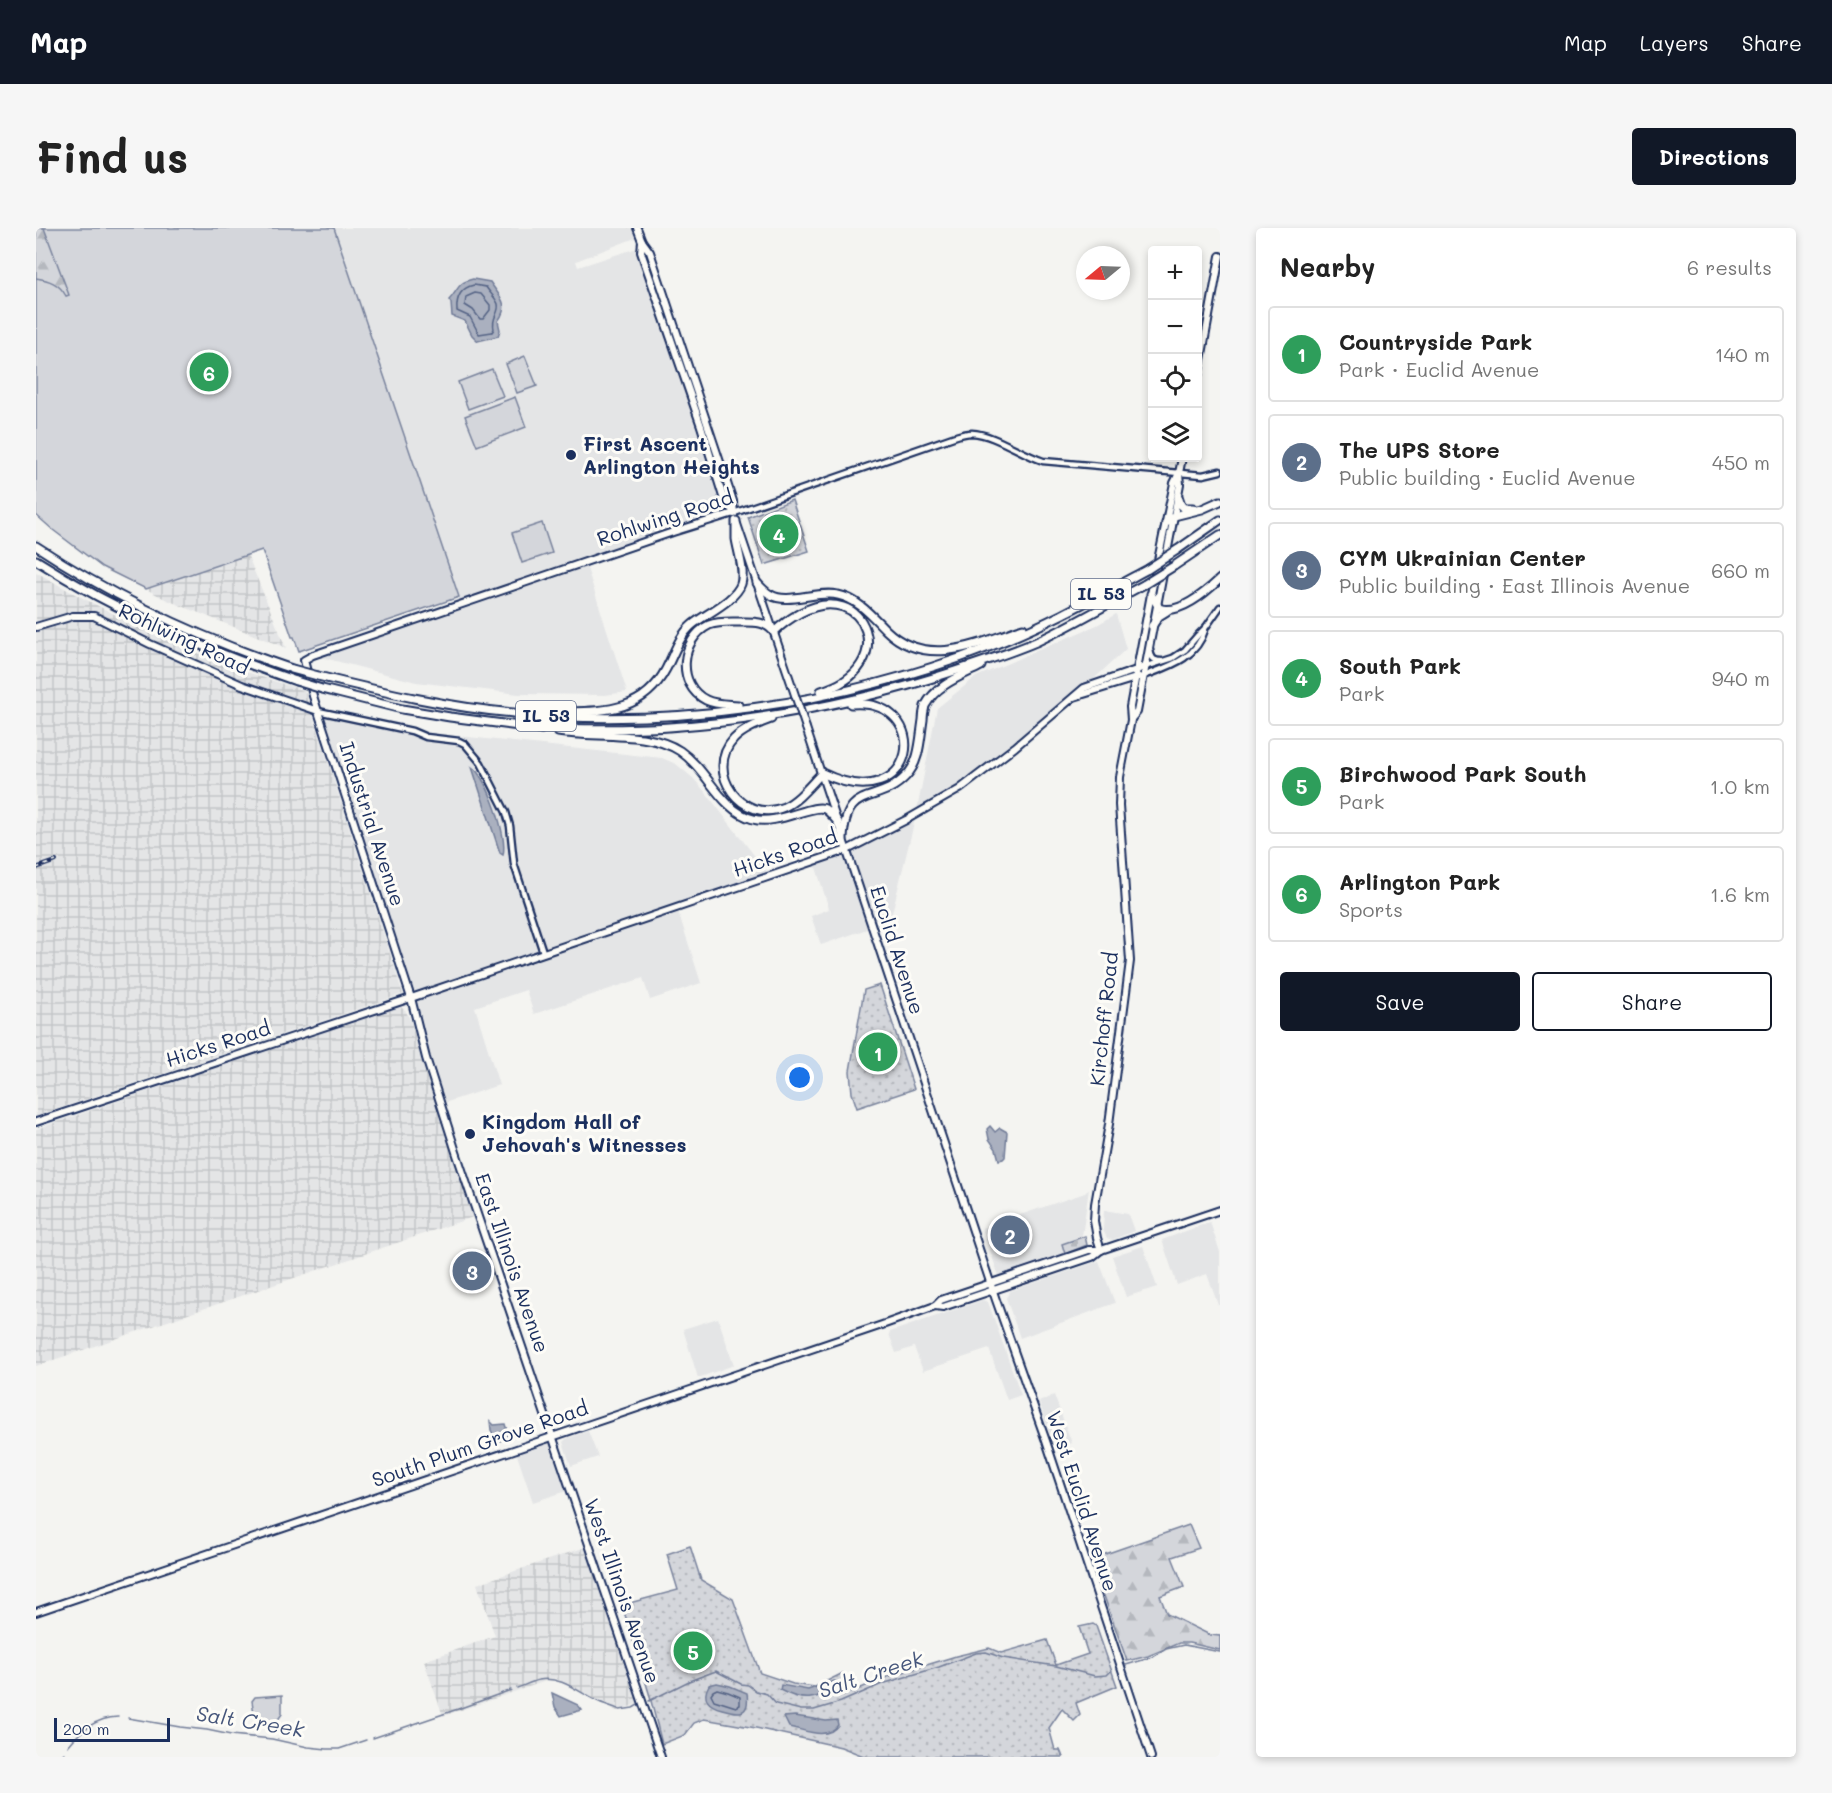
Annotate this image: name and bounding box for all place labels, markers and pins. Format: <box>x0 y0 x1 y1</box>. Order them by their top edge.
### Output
pin: 6 <box>190 350 228 394</box>
place label: First Ascent Arlington Heights <box>583 430 760 479</box>
marker: First Ascent Arlington Heights <box>564 448 578 462</box>
pin: 4 <box>760 512 798 556</box>
pin: 1 <box>858 1030 898 1074</box>
place label: Kingdom Hall of Jehovah's Witnesses <box>482 1108 686 1157</box>
marker: Kingdom Hall of Jehovah's Witnesses <box>463 1127 477 1141</box>
pin: 2 <box>990 1212 1030 1258</box>
pin: 3 <box>452 1248 492 1294</box>
pin: 5 <box>674 1628 712 1674</box>

